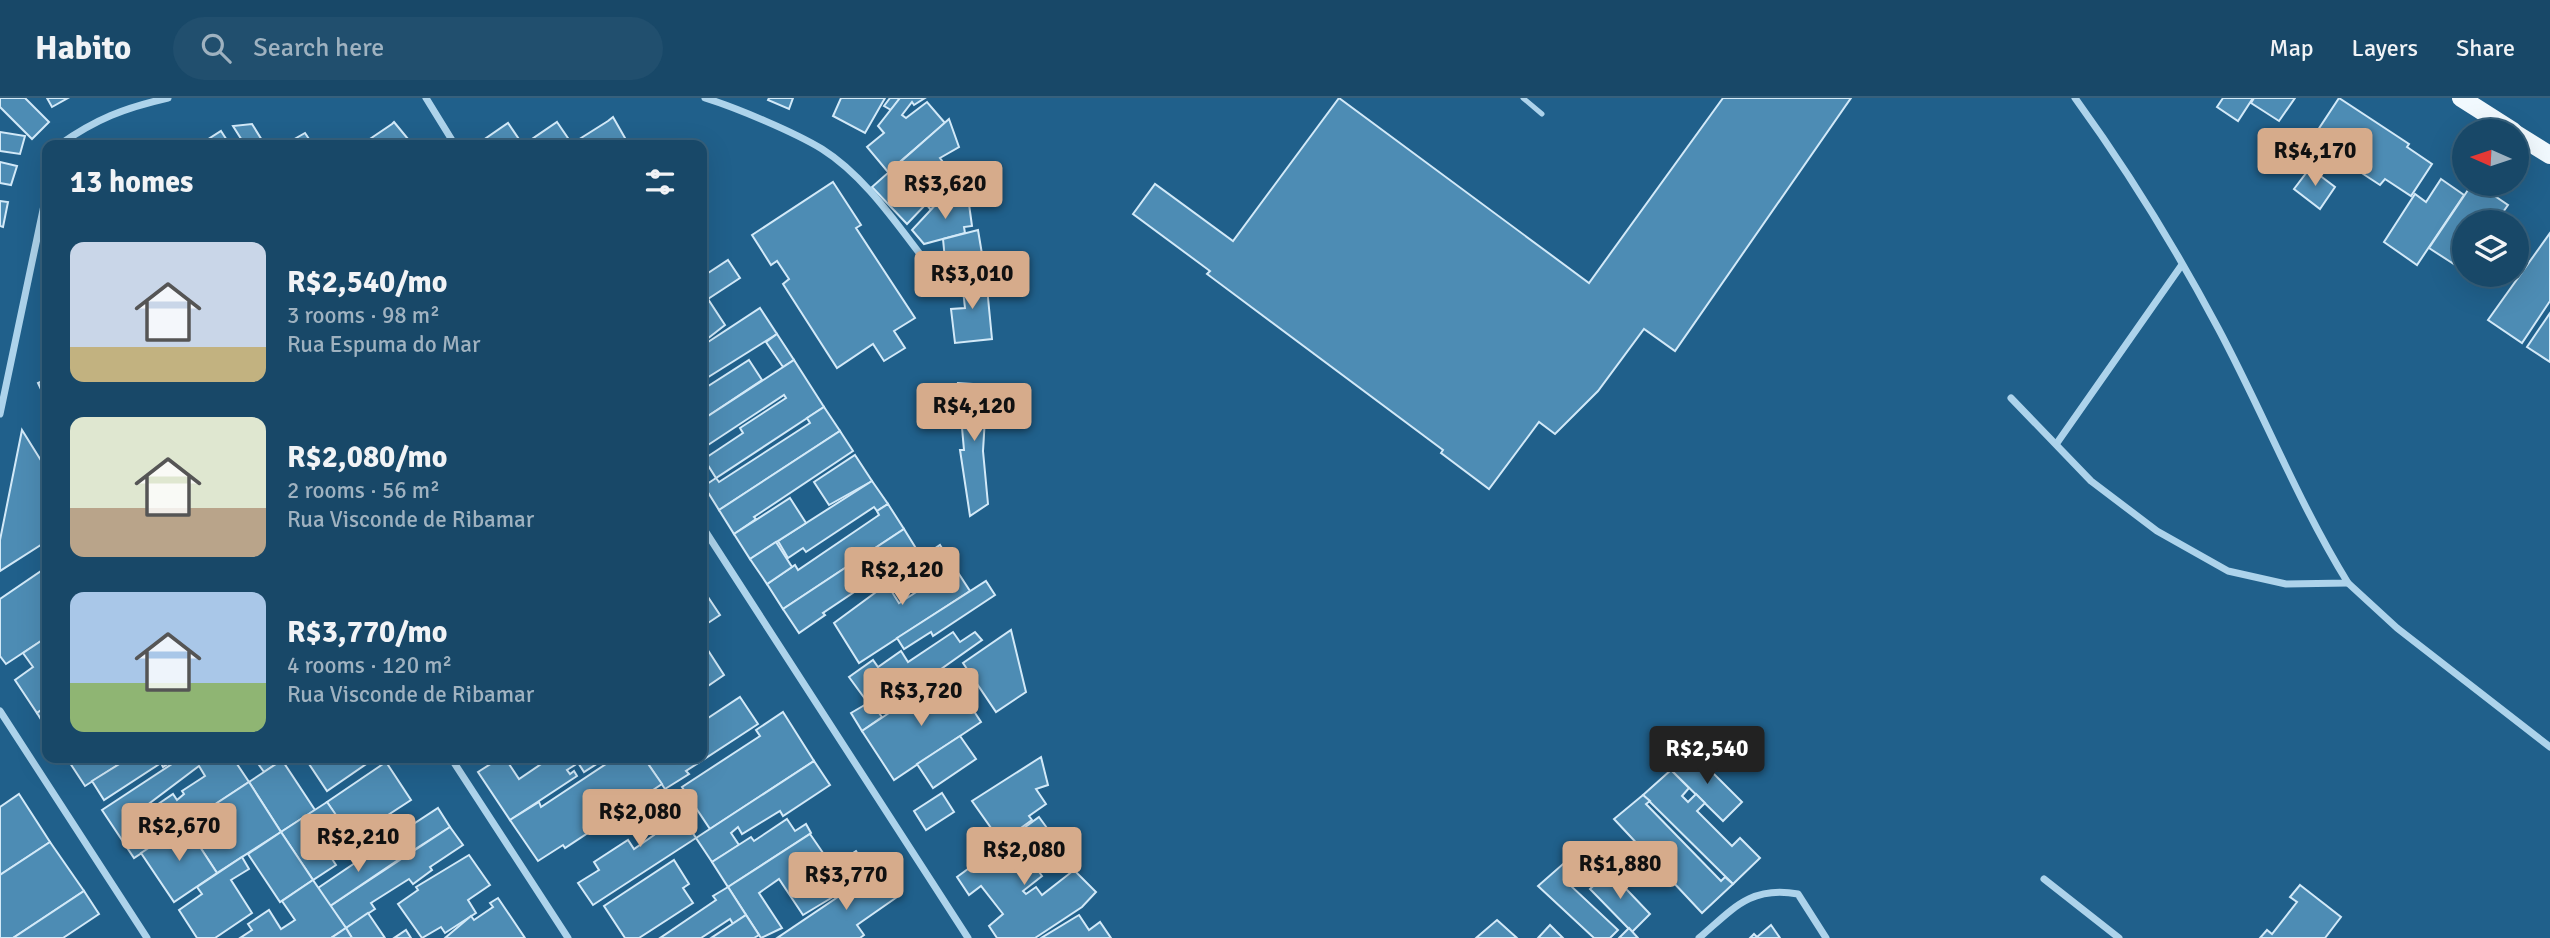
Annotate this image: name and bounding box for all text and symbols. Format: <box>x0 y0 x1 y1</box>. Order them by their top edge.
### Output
search box <box>173 17 663 80</box>
text: Habito <box>35 28 131 69</box>
icon: search <box>197 29 235 67</box>
text: Search here <box>253 32 384 64</box>
text: Map <box>2269 33 2314 63</box>
text: Layers <box>2352 33 2418 63</box>
text: Share <box>2456 33 2515 63</box>
north arrow <box>2452 119 2529 196</box>
map controls <box>2452 119 2529 287</box>
pin: R$4,170 <box>2250 129 2380 188</box>
text: R$4,170 <box>2273 136 2357 165</box>
pin: R$3,620 <box>880 162 1010 221</box>
icon: filters <box>641 163 679 201</box>
text: 13 homes <box>70 164 193 201</box>
text: R$3,620 <box>903 169 987 198</box>
button: layers <box>2452 210 2529 287</box>
pin: R$3,010 <box>907 252 1037 311</box>
text: R$3,010 <box>930 259 1014 288</box>
text: R$2,540/mo <box>287 264 447 301</box>
icon: home <box>126 270 210 354</box>
text: 3 rooms · 98 m² <box>287 301 440 330</box>
text: Rua Espuma do Mar <box>287 330 480 359</box>
pin: R$4,120 <box>909 384 1039 443</box>
text: R$4,120 <box>932 391 1016 420</box>
text: R$2,080/mo <box>287 439 447 476</box>
icon: home <box>126 445 210 529</box>
text: 2 rooms · 56 m² <box>287 476 440 505</box>
text: Rua Visconde de Ribamar <box>287 505 534 534</box>
pin: R$2,120 <box>837 547 967 607</box>
text: R$2,120 <box>860 555 944 584</box>
text: R$3,770/mo <box>287 614 447 651</box>
icon: home <box>126 620 210 704</box>
text: 4 rooms · 120 m² <box>287 651 452 680</box>
pin: R$3,720 <box>856 668 986 728</box>
text: R$3,720 <box>879 676 963 705</box>
text: Rua Visconde de Ribamar <box>287 680 534 709</box>
pin: R$2,540 <box>1642 726 1772 786</box>
text: R$2,540 <box>1665 734 1749 763</box>
pin: R$2,080 <box>575 790 705 849</box>
text: R$2,080 <box>598 797 682 826</box>
pin: R$2,670 <box>114 804 244 863</box>
text: R$2,670 <box>137 811 221 840</box>
pin: R$2,210 <box>293 814 423 874</box>
text: R$2,210 <box>316 822 400 851</box>
pin: R$2,080 <box>959 828 1089 887</box>
text: R$2,080 <box>982 835 1066 864</box>
pin: R$1,880 <box>1555 842 1685 901</box>
text: R$1,880 <box>1578 849 1662 878</box>
pin: R$3,770 <box>781 852 911 912</box>
text: R$3,770 <box>804 860 888 889</box>

